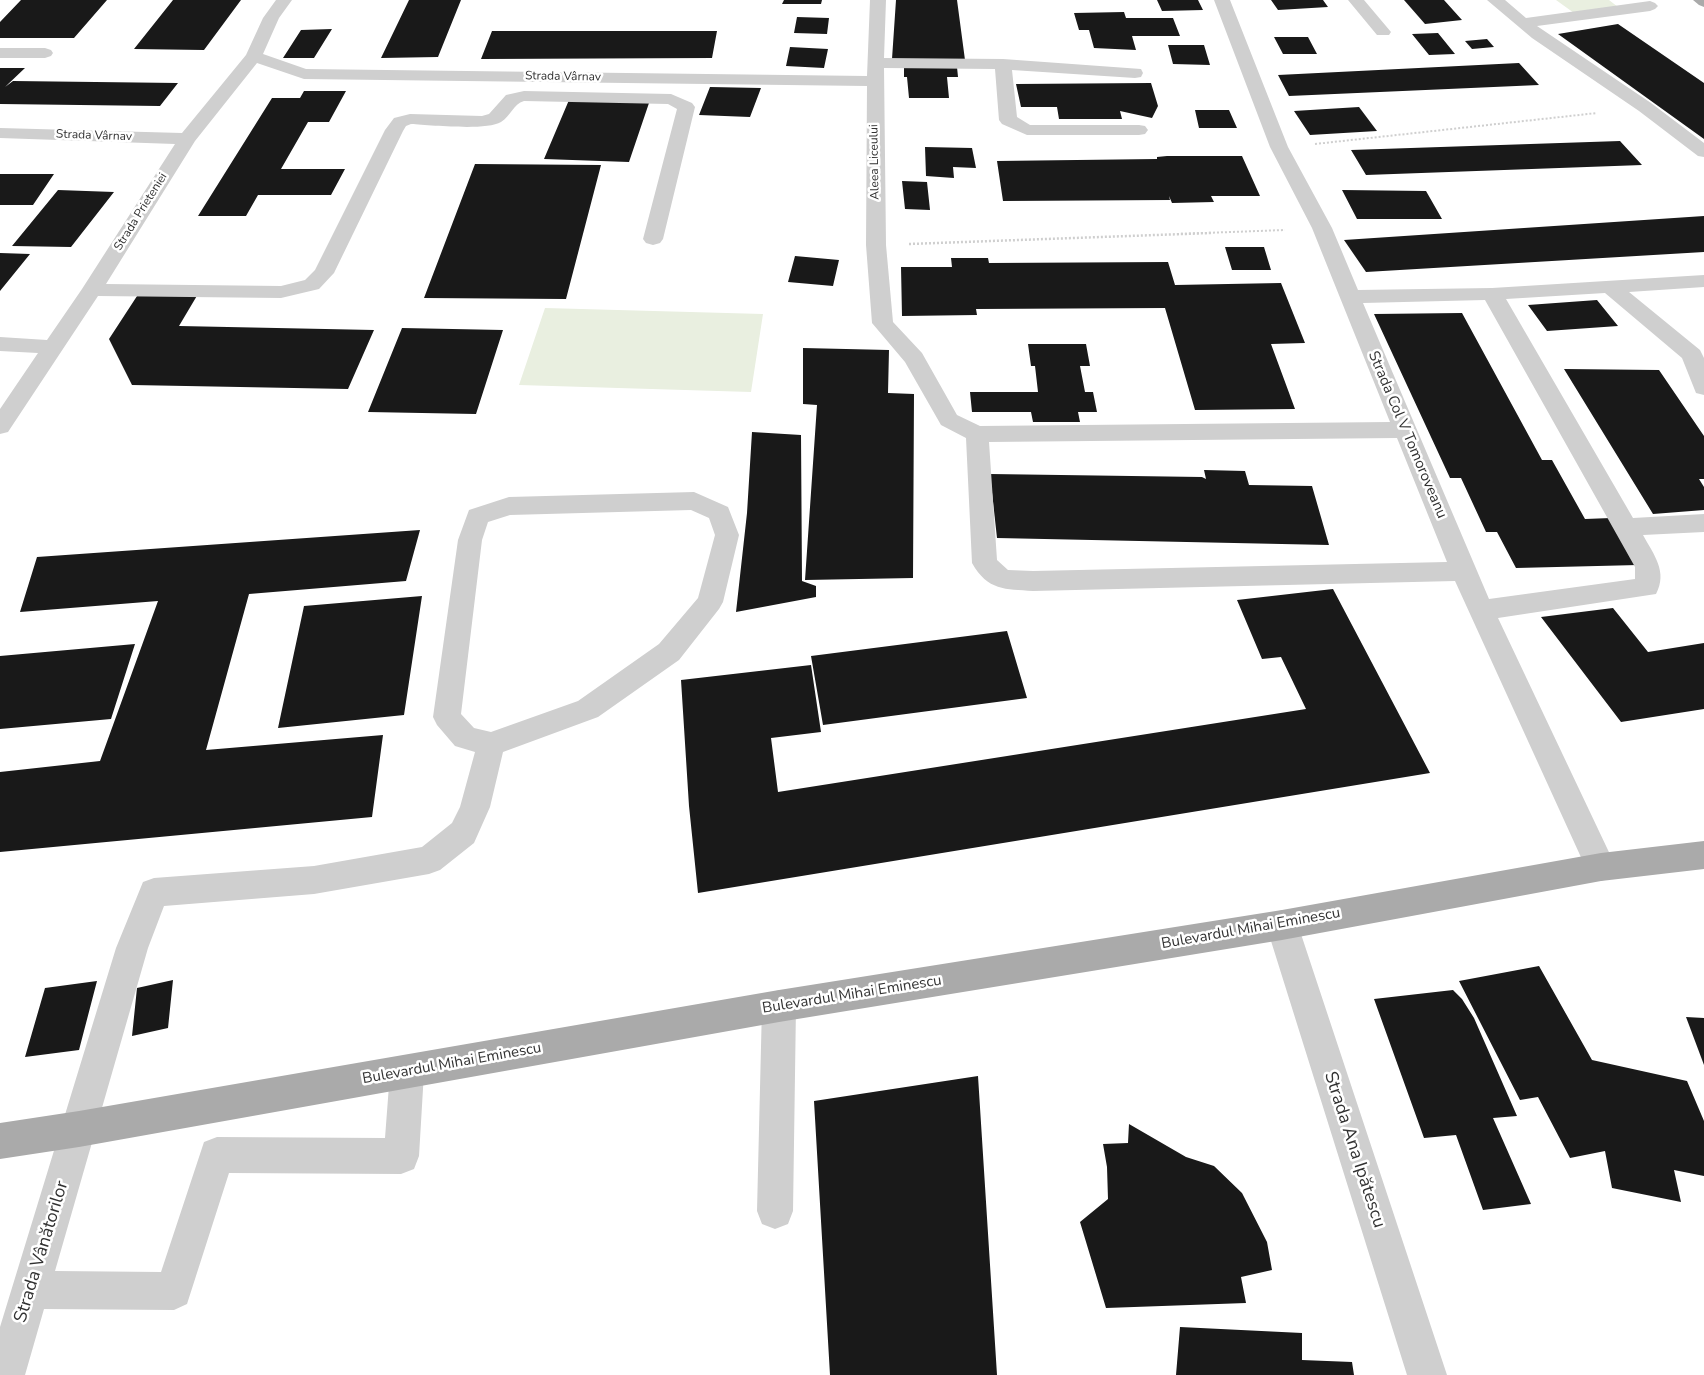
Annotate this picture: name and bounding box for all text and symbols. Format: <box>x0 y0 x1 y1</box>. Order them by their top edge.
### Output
street label: Strada Vârnav <box>525 69 601 85</box>
street label: Aleea Liceului <box>867 124 883 200</box>
street label: Strada Vârnav <box>56 127 132 145</box>
street label: Strada Prieteniei <box>111 171 171 253</box>
street label: Strada Col V Tomoroveanu <box>1364 349 1450 521</box>
street label: Bulevardul Mihai Eminescu <box>1160 904 1342 954</box>
street label: Bulevardul Mihai Eminescu <box>761 972 943 1018</box>
street label: Bulevardul Mihai Eminescu <box>361 1039 543 1089</box>
street label: Strada Ana Ipătescu <box>1319 1069 1389 1231</box>
street label: Strada Vânătorilor <box>10 1179 74 1325</box>

